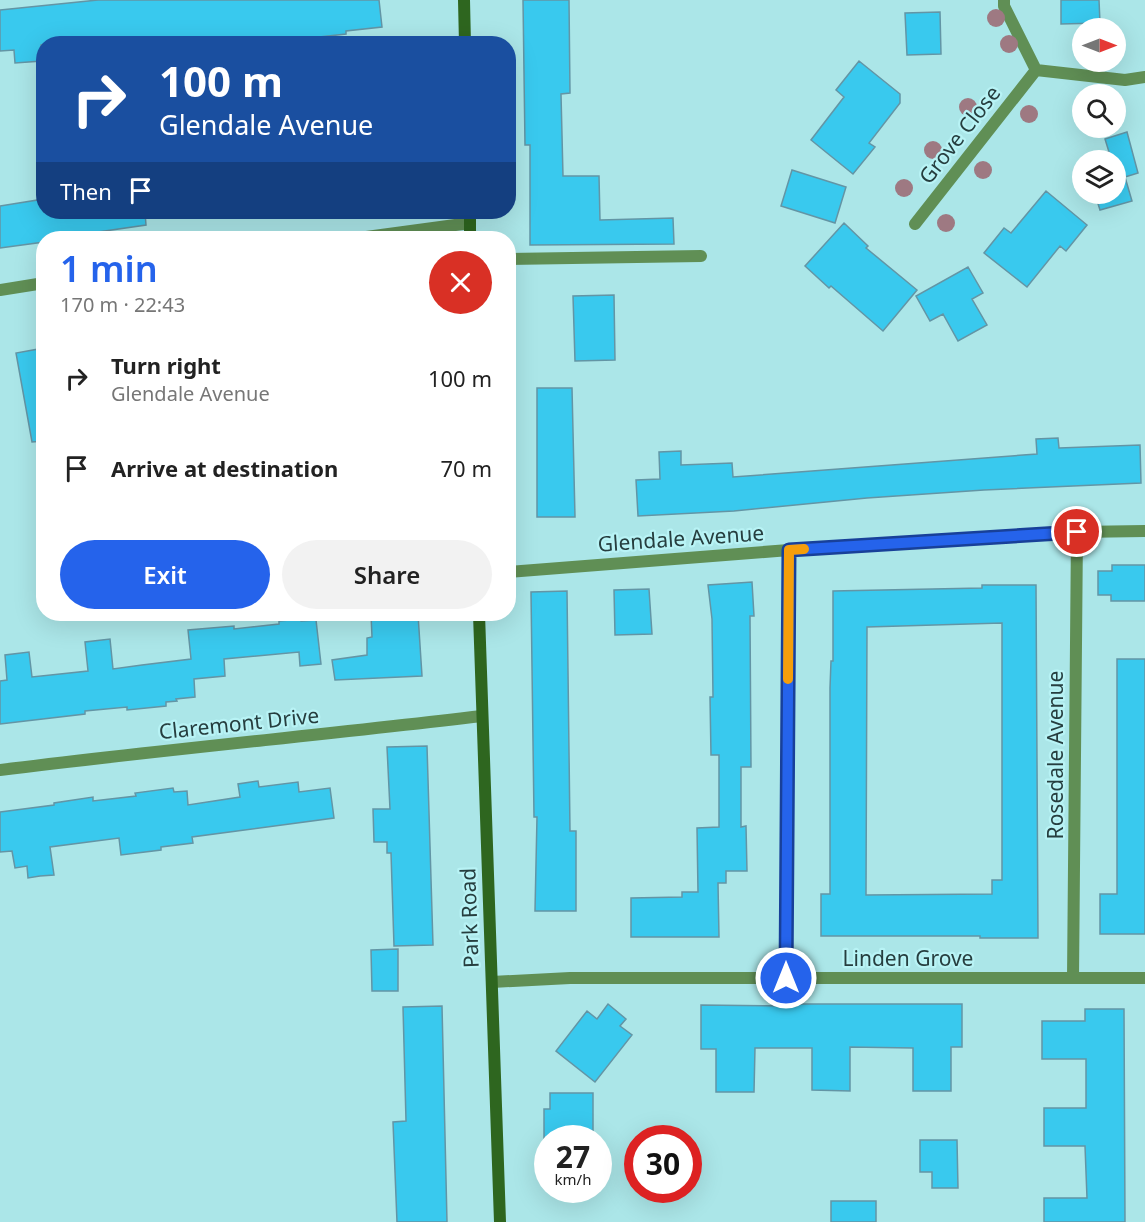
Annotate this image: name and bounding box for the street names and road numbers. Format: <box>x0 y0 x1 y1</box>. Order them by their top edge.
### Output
street label: Grove Close <box>912 80 1006 189</box>
street label: Glendale Avenue <box>597 518 765 558</box>
street label: Rosedale Avenue <box>1041 671 1069 839</box>
street label: Claremont Drive <box>157 701 320 745</box>
street label: Park Road <box>453 867 485 969</box>
street label: Linden Grove <box>843 944 973 972</box>

